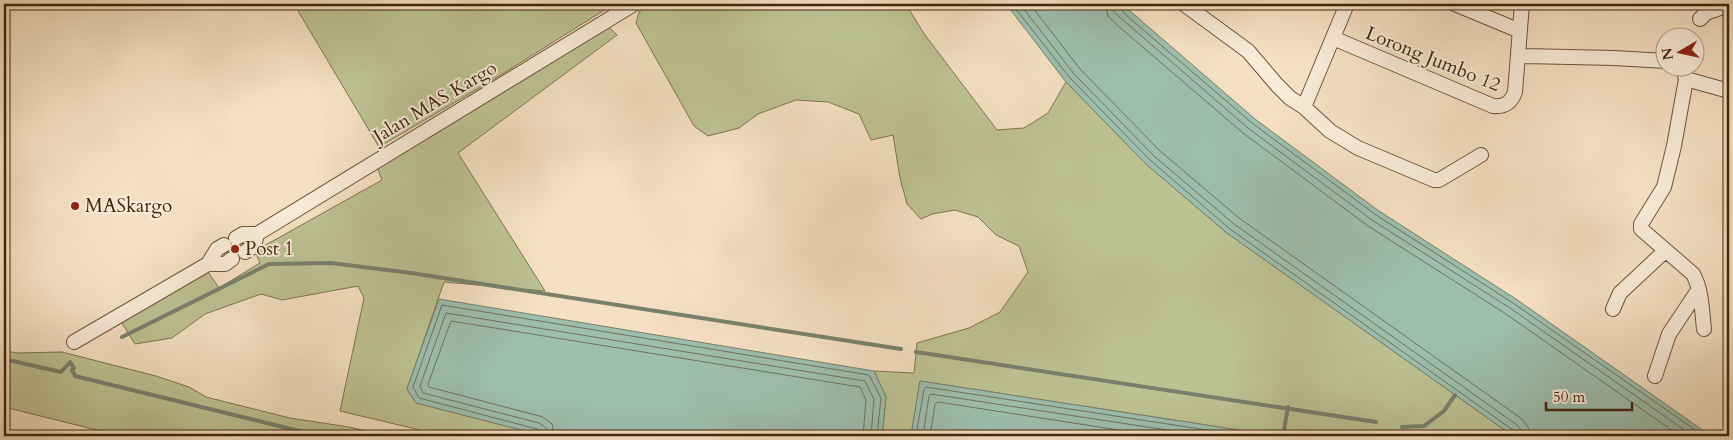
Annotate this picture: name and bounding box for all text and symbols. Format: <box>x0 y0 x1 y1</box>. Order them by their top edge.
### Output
street label: Lorong Jumbo 12 <box>1362 20 1505 98</box>
north arrow <box>1656 28 1706 78</box>
text: N <box>1657 46 1678 61</box>
street label: Jalan MAS Kargo <box>366 55 502 151</box>
place label: MASkargo <box>85 193 172 219</box>
marker: MASkargo <box>69 200 81 212</box>
place label: Post 1 <box>245 236 294 262</box>
marker: Post 1 <box>229 243 241 255</box>
scale bar <box>1546 380 1632 412</box>
text: 50 m <box>1553 387 1585 407</box>

